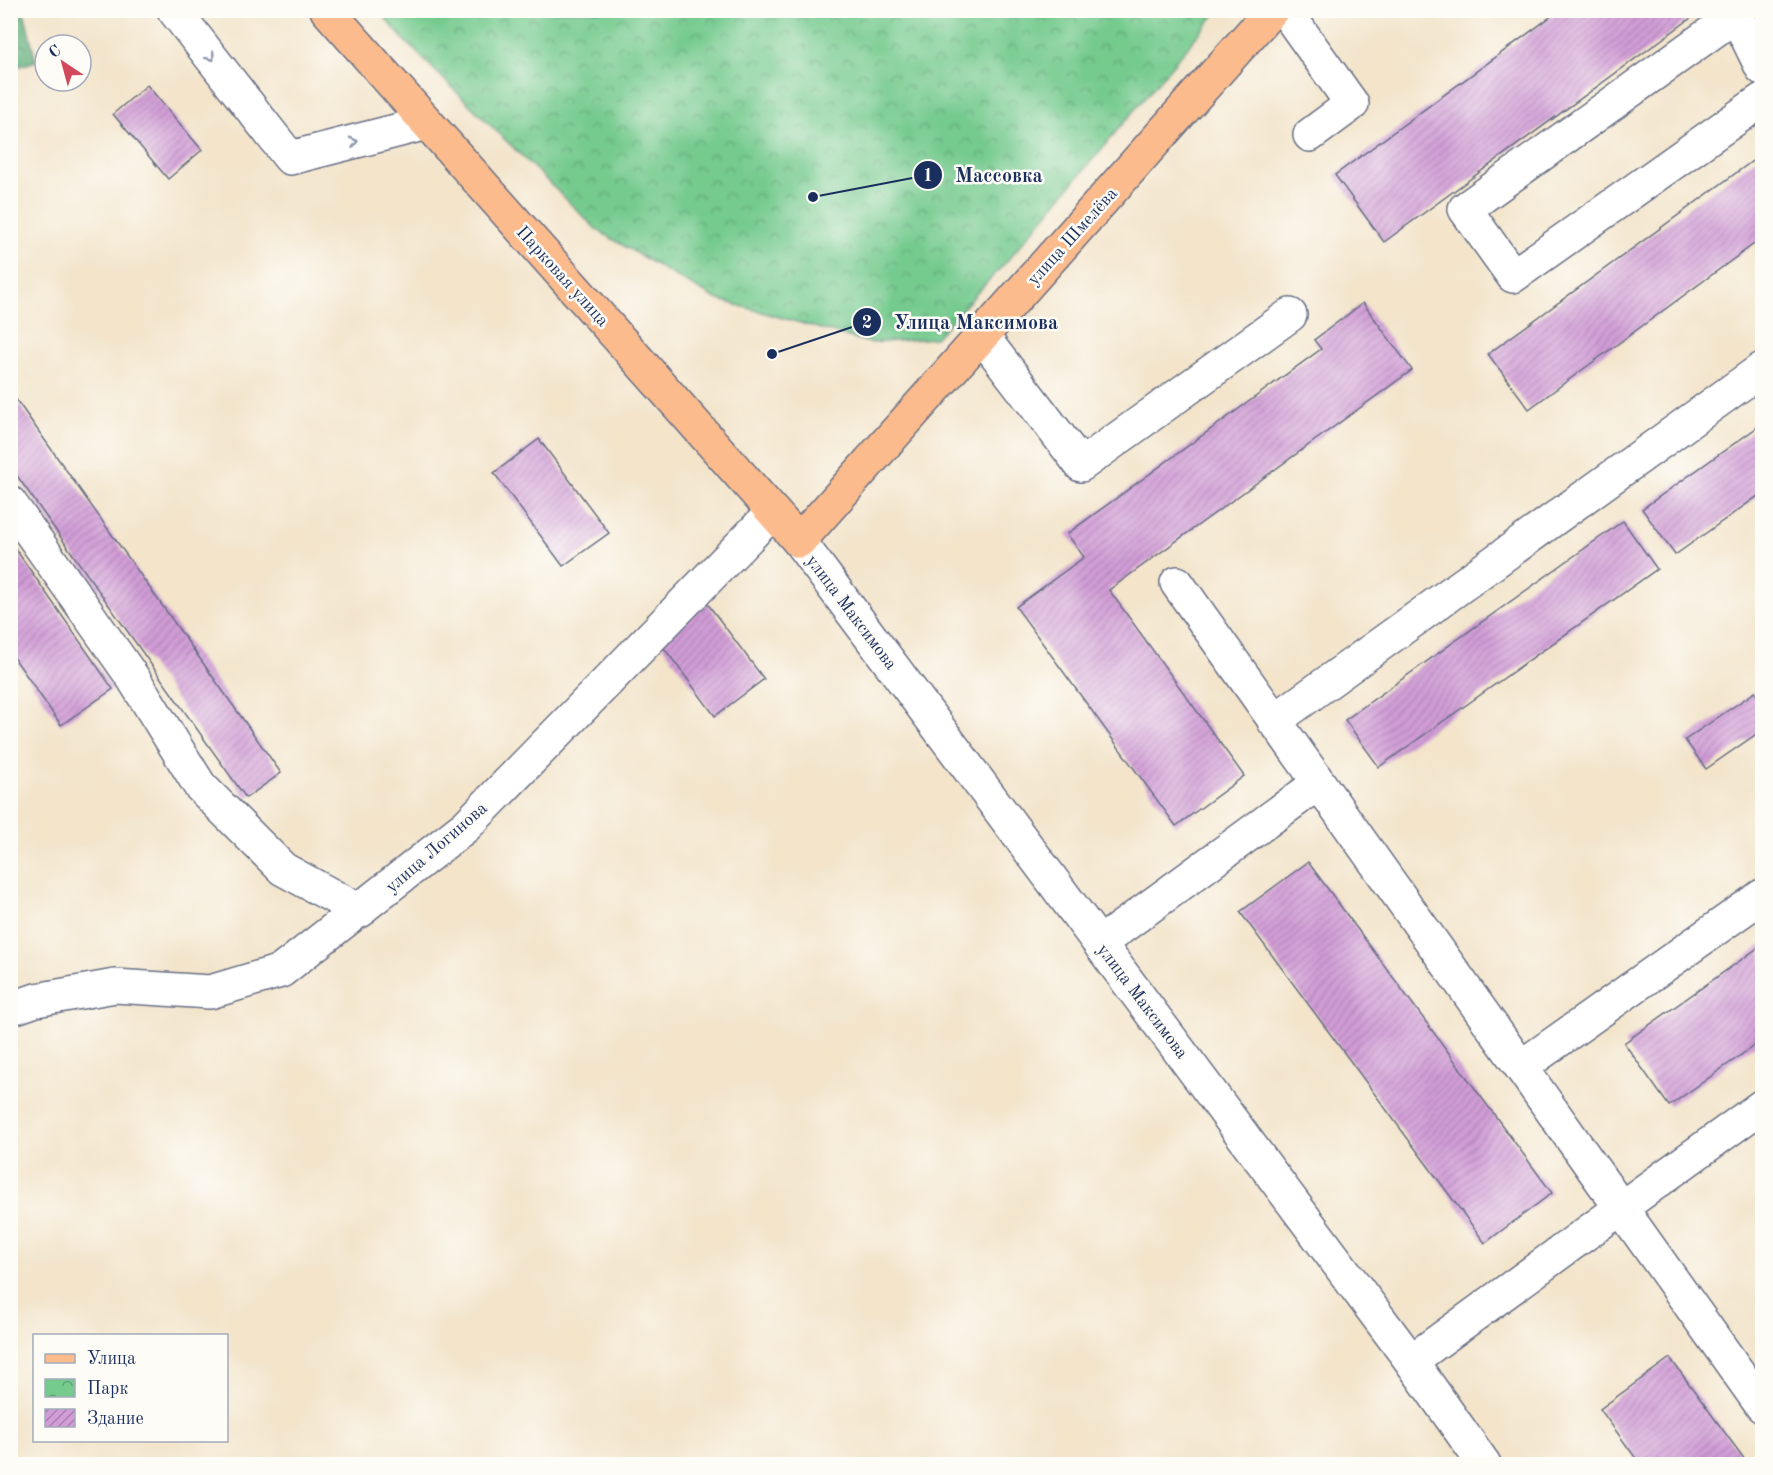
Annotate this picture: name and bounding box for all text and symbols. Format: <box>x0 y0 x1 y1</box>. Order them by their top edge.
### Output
north arrow <box>33 33 93 93</box>
text: С <box>46 43 64 62</box>
one-way arrow <box>203 50 214 61</box>
one-way arrow <box>349 136 359 149</box>
callout: Массовка <box>913 156 1055 194</box>
text: 1 <box>923 167 933 185</box>
text: Массовка <box>955 167 1043 187</box>
street label: улица Шмелёва <box>1024 184 1121 289</box>
street label: Парковая улица <box>513 223 612 330</box>
callout: Улица Максимова <box>852 303 1070 341</box>
text: 2 <box>862 314 872 332</box>
text: Улица Максимова <box>894 314 1058 334</box>
street label: улица Максимова <box>802 552 900 673</box>
street label: улица Логинова <box>382 799 491 896</box>
street label: улица Максимова <box>1093 941 1191 1062</box>
legend <box>33 1334 228 1442</box>
text: Улица <box>87 1350 136 1368</box>
text: Парк <box>87 1380 128 1398</box>
text: Здание <box>87 1410 144 1428</box>

